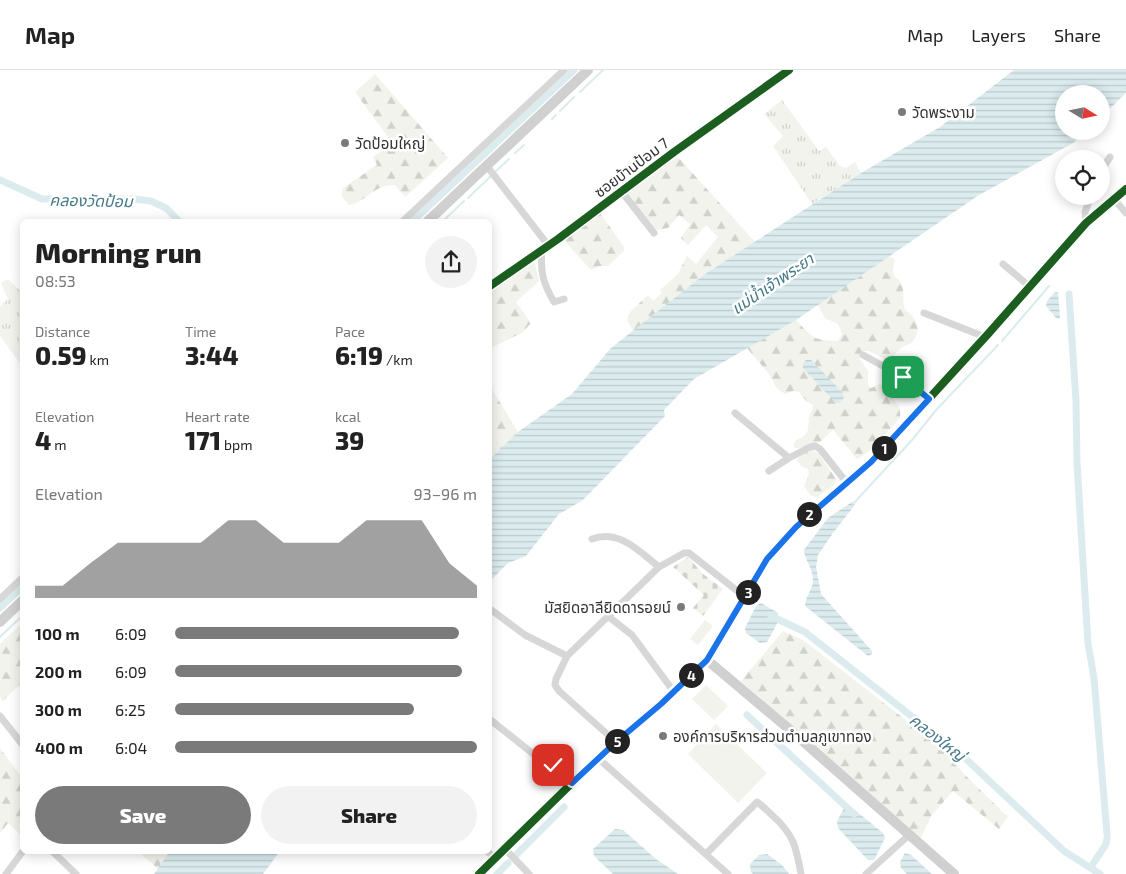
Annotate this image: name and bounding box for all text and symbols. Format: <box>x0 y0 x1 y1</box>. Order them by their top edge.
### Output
text: Map <box>25 20 75 49</box>
text: Map <box>907 24 943 46</box>
text: Layers <box>971 24 1026 46</box>
text: Share <box>1054 24 1101 46</box>
north arrow <box>1055 85 1110 140</box>
map controls <box>1055 85 1110 205</box>
place label: วัดพระงาม <box>912 103 975 121</box>
marker: วัดพระงาม <box>896 106 908 118</box>
street label: ซอยบ้านป้อม 7 <box>590 133 672 201</box>
place label: วัดป้อมใหญ่ <box>355 134 425 152</box>
marker: วัดป้อมใหญ่ <box>339 137 351 149</box>
button: locate <box>1055 150 1110 205</box>
water label: คลองวัดป้อม <box>49 190 134 210</box>
text: Morning run <box>35 235 202 269</box>
button: share <box>425 236 477 288</box>
water label: แม่น้ำเจ้าพระยา <box>727 247 818 317</box>
text: 08:53 <box>35 271 76 290</box>
text: Distance <box>35 323 90 340</box>
text: Time <box>185 323 216 340</box>
text: Pace <box>335 323 365 340</box>
text: 0.59 <box>35 340 86 370</box>
text: 3:44 <box>185 340 238 370</box>
text: 6:19 <box>335 340 383 370</box>
text: km <box>86 351 109 368</box>
text: /km <box>383 351 413 368</box>
pin <box>882 356 924 398</box>
icon: arrive <box>889 363 917 391</box>
text: Elevation <box>35 408 94 425</box>
text: Heart rate <box>185 408 250 425</box>
text: kcal <box>335 408 361 425</box>
text: 4 <box>35 425 51 455</box>
text: 171 <box>185 425 221 455</box>
text: 39 <box>335 425 364 455</box>
text: m <box>51 436 67 453</box>
text: bpm <box>221 436 252 453</box>
pin: 1 <box>872 436 896 460</box>
text: 1 <box>881 440 888 457</box>
text: Elevation <box>35 484 103 503</box>
text: 93–96 m <box>414 484 477 503</box>
pin: 2 <box>796 502 822 526</box>
text: 2 <box>805 506 814 523</box>
pin: 3 <box>736 580 760 604</box>
text: 3 <box>745 584 752 601</box>
place label: มัสยิดอาลียิดดารอยน์ <box>544 598 671 616</box>
marker: มัสยิดอาลียิดดารอยน์ <box>675 601 687 613</box>
text: 100 m <box>35 624 80 643</box>
text: 6:09 <box>115 624 147 643</box>
text: 200 m <box>35 662 82 681</box>
text: 6:09 <box>115 662 147 681</box>
pin: 4 <box>678 662 704 688</box>
text: 4 <box>687 667 696 684</box>
text: 300 m <box>35 700 82 719</box>
text: 6:25 <box>115 700 146 719</box>
water label: คลองใหญ่ <box>906 709 971 766</box>
place label: องค์การบริหารส่วนตำบลภูเขาทอง <box>673 727 872 746</box>
pin: 5 <box>604 728 630 754</box>
marker: องค์การบริหารส่วนตำบลภูเขาทอง <box>657 730 669 742</box>
text: 5 <box>614 733 621 750</box>
text: 400 m <box>35 738 83 757</box>
text: 6:04 <box>115 738 147 757</box>
pin <box>532 744 574 786</box>
icon: check <box>539 751 567 779</box>
button: Save <box>35 786 251 844</box>
button: Share <box>261 786 477 844</box>

